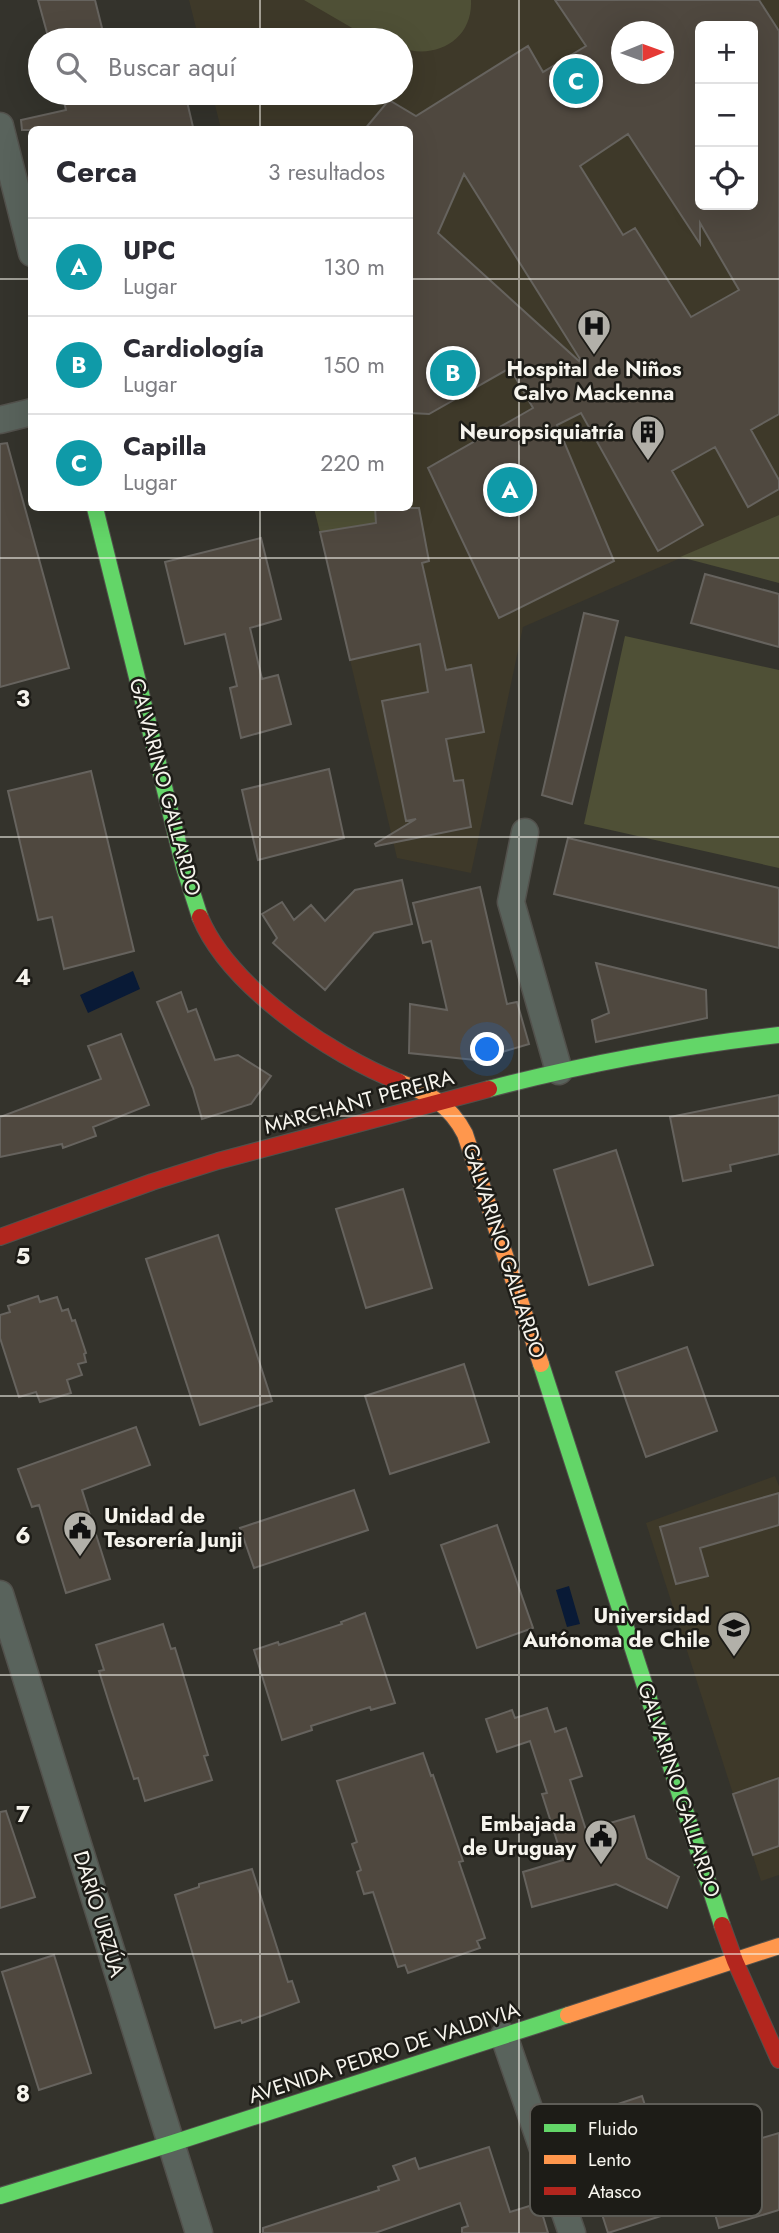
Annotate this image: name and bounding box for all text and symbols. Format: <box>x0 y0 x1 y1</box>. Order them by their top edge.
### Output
north arrow <box>611 21 674 84</box>
map controls <box>695 21 758 210</box>
button: + <box>695 21 758 84</box>
search box <box>28 28 413 105</box>
icon: search <box>52 48 90 86</box>
text: Buscar aquí <box>108 48 236 86</box>
pin: C <box>553 55 599 107</box>
button: − <box>695 84 758 147</box>
button: locate <box>695 147 758 210</box>
text: Cerca <box>56 150 137 193</box>
text: 3 resultados <box>268 155 385 189</box>
text: UPC <box>123 231 176 269</box>
text: A <box>71 250 87 284</box>
text: 130 m <box>323 250 385 284</box>
text: Lugar <box>123 269 177 303</box>
hospital icon: Hospital de Niños Calvo Mackenna <box>575 307 613 356</box>
text: Cardiología <box>123 329 264 367</box>
pin: B <box>430 347 476 399</box>
text: B <box>71 348 87 382</box>
text: 150 m <box>323 348 385 382</box>
place label: Hospital de Niños Calvo Mackenna <box>507 354 682 408</box>
text: Lugar <box>123 367 177 401</box>
building icon: Neuropsiquiatría <box>629 413 667 462</box>
place label: Neuropsiquiatría <box>460 417 624 447</box>
text: Capilla <box>123 427 207 465</box>
text: C <box>71 446 87 480</box>
text: 220 m <box>320 446 385 480</box>
pin: A <box>487 464 533 516</box>
text: Lugar <box>123 465 177 499</box>
street label: GALVARINO GALLARDO <box>122 675 208 899</box>
text: 3 <box>16 681 30 715</box>
text: 4 <box>15 960 31 994</box>
your location <box>470 1032 504 1066</box>
street label: MARCHANT PEREIRA <box>261 1062 457 1142</box>
street label: GALVARINO GALLARDO <box>455 1140 553 1362</box>
text: 5 <box>16 1239 30 1273</box>
place label: Unidad de Tesorería Junji <box>104 1501 243 1555</box>
public building icon: Unidad de Tesorería Junji <box>61 1509 99 1558</box>
text: 6 <box>15 1518 31 1552</box>
place label: Universidad Autónoma de Chile <box>522 1601 710 1655</box>
school or university icon: Universidad Autónoma de Chile <box>715 1609 753 1658</box>
street label: GALVARINO GALLARDO <box>630 1679 728 1901</box>
text: 7 <box>16 1797 30 1831</box>
place label: Embajada de Uruguay <box>462 1809 577 1863</box>
public building icon: Embajada de Uruguay <box>582 1817 620 1866</box>
street label: DARÍO URZÚA <box>66 1847 132 1981</box>
street label: AVENIDA PEDRO DE VALDIVIA <box>244 1995 524 2111</box>
text: 8 <box>16 2076 30 2110</box>
legend <box>530 2104 762 2216</box>
text: Fluido <box>588 2115 638 2142</box>
text: Lento <box>588 2146 631 2173</box>
text: Atasco <box>588 2178 641 2205</box>

